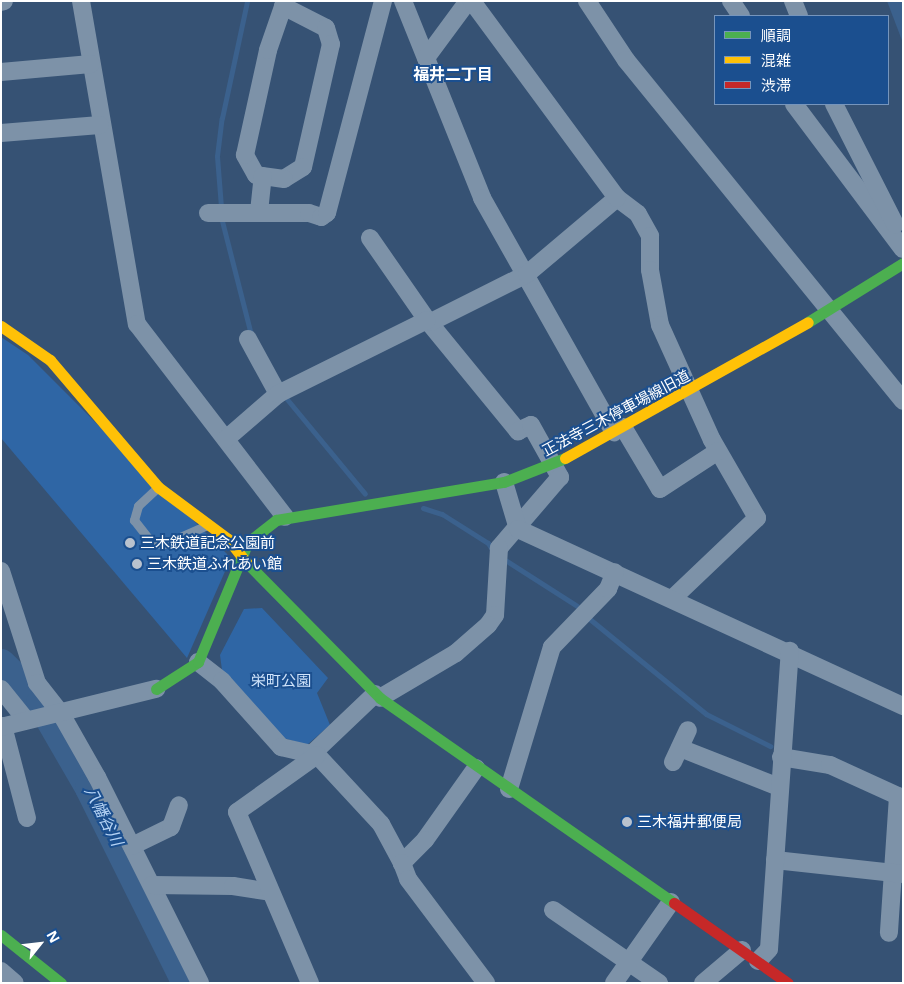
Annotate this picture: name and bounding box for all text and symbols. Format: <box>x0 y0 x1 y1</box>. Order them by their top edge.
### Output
legend <box>714 15 889 105</box>
text: 順調 <box>761 25 791 45</box>
text: 混雑 <box>761 50 791 70</box>
district label: 福井二丁目 <box>413 64 493 84</box>
text: 渋滞 <box>761 75 791 95</box>
street label: 正法寺三木停車場線旧道 <box>539 366 693 460</box>
place label: 三木鉄道記念公園前 <box>140 534 275 552</box>
marker: 三木鉄道記念公園前 <box>124 537 136 549</box>
place label: 三木鉄道ふれあい館 <box>147 555 282 573</box>
marker: 三木鉄道ふれあい館 <box>131 558 143 570</box>
park label: 栄町公園 <box>251 672 311 690</box>
water label: 八幡谷川 <box>81 783 127 849</box>
place label: 三木福井郵便局 <box>637 813 742 831</box>
marker: 三木福井郵便局 <box>621 816 633 828</box>
north arrow <box>15 919 65 969</box>
text: N <box>42 927 65 946</box>

